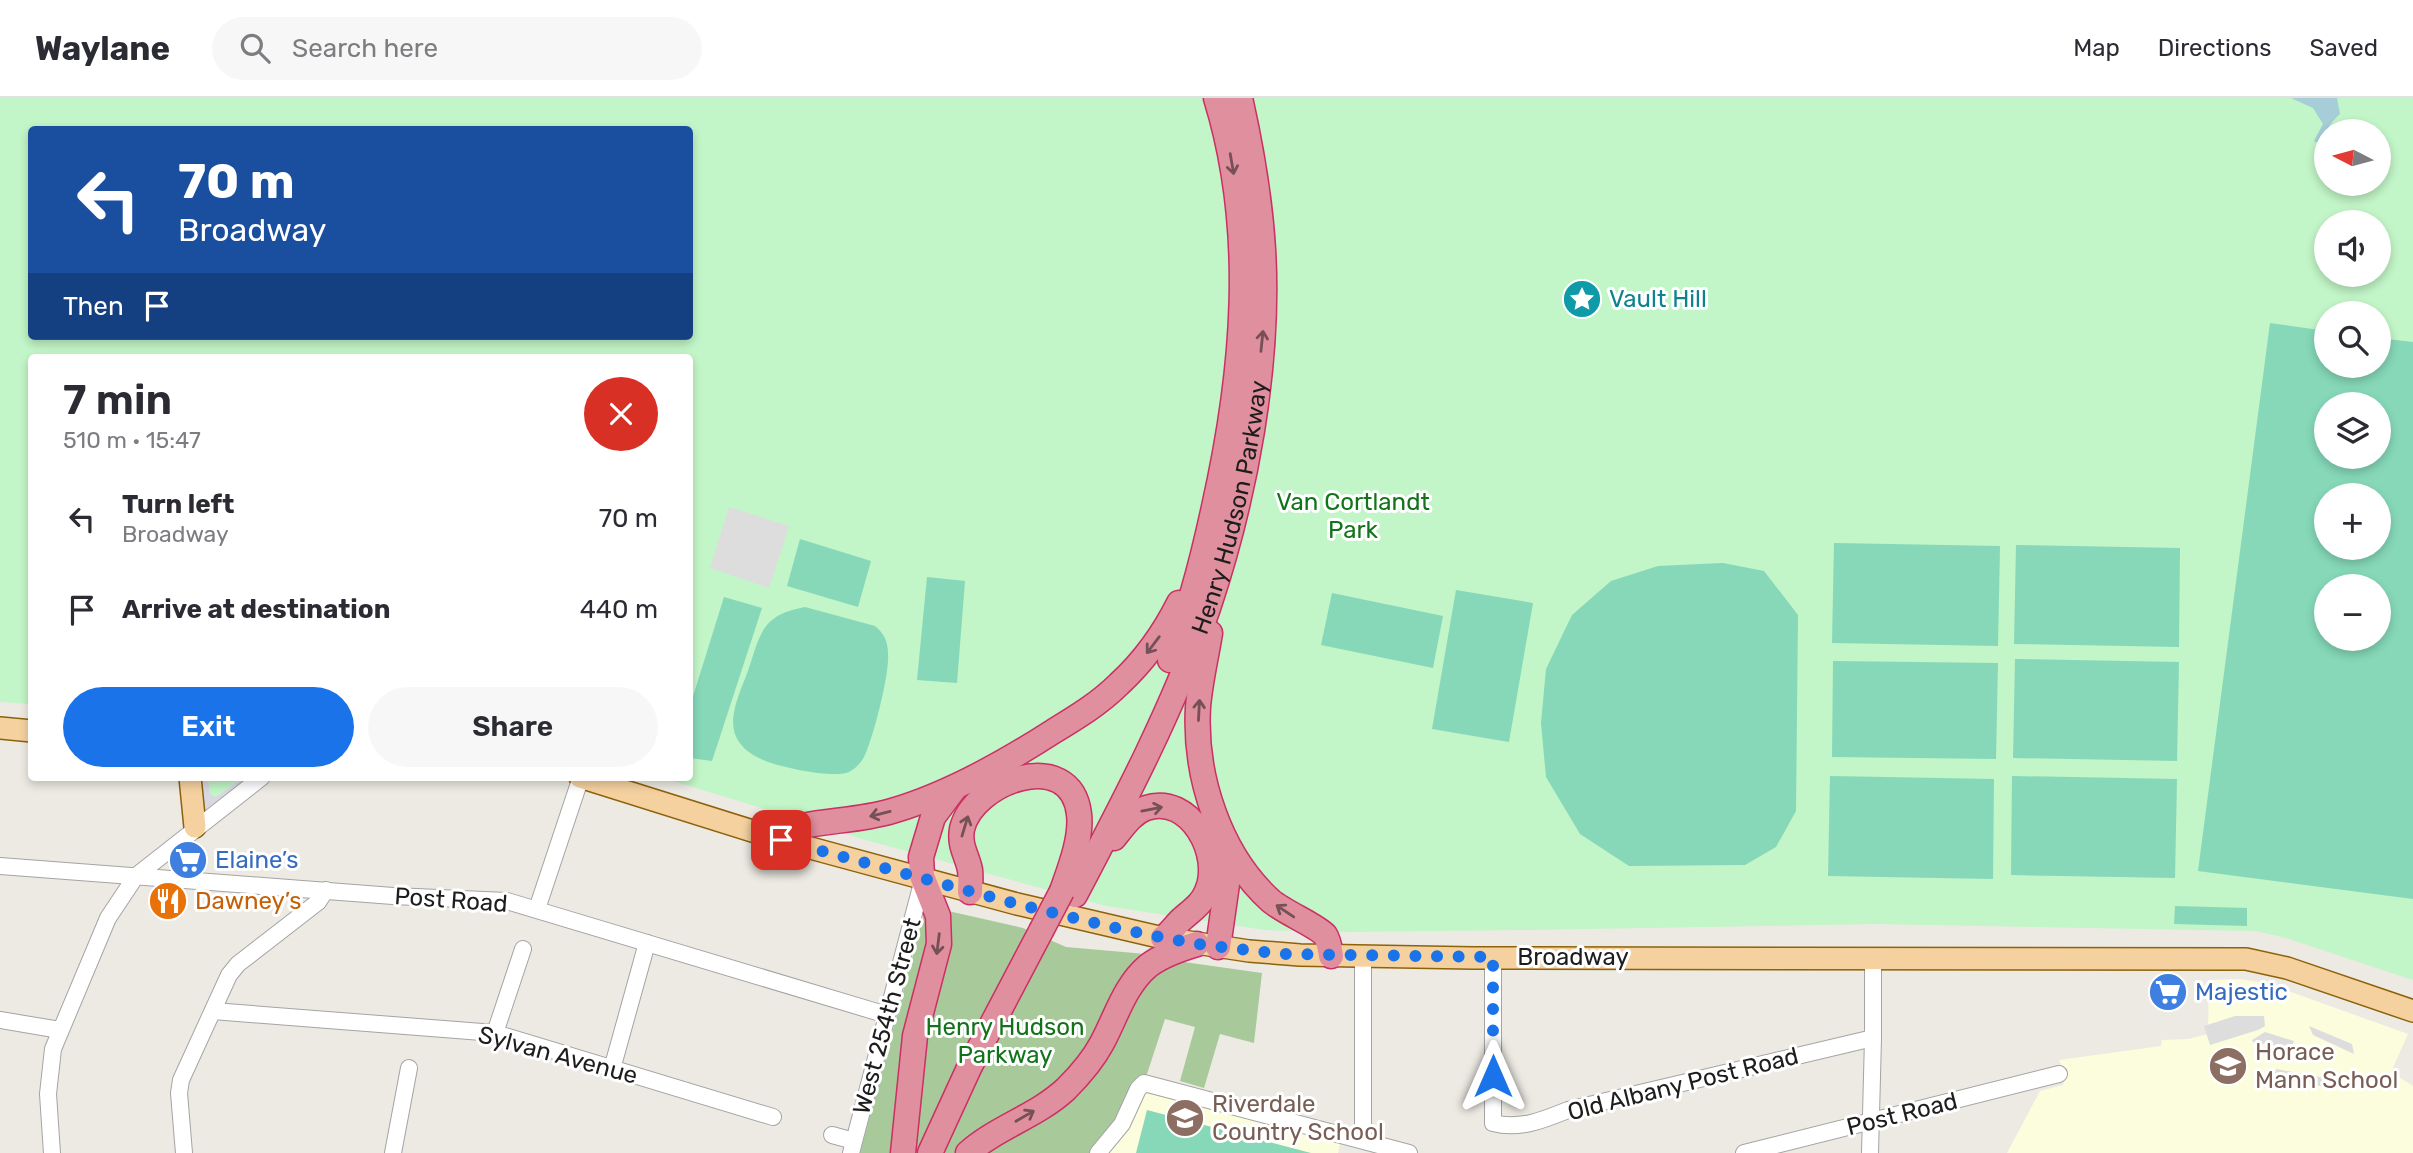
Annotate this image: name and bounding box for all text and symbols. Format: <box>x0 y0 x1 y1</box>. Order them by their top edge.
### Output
search box <box>212 17 702 80</box>
text: Waylane <box>35 29 170 68</box>
icon: search <box>236 29 274 67</box>
text: Search here <box>292 33 438 64</box>
text: Map <box>2073 34 2120 62</box>
text: Directions <box>2158 34 2271 62</box>
text: Saved <box>2309 34 2378 62</box>
north arrow <box>2314 119 2390 196</box>
map controls <box>2314 119 2391 651</box>
text: 70 m <box>178 152 295 210</box>
one-way arrow <box>1225 152 1239 175</box>
icon: left <box>63 154 154 245</box>
button: sound <box>2314 210 2391 287</box>
text: Broadway <box>178 211 326 249</box>
place icon: Vault Hill <box>1561 278 1603 320</box>
place label: Vault Hill <box>1609 285 1707 313</box>
icon: arrive <box>138 287 176 325</box>
text: Then <box>63 291 124 322</box>
button: search <box>2314 301 2391 378</box>
one-way arrow <box>1255 330 1268 353</box>
text: 7 min <box>63 375 172 425</box>
button: close <box>584 377 658 451</box>
street label: Henry Hudson Parkway <box>1186 379 1273 638</box>
button: layers <box>2314 392 2391 469</box>
text: 510 m · 15:47 <box>63 426 201 454</box>
button: + <box>2314 483 2391 560</box>
park label: Van Cortlandt Park <box>1276 488 1430 544</box>
text: Turn left <box>122 489 234 520</box>
icon: left <box>63 500 101 538</box>
text: 70 m <box>599 503 658 534</box>
text: Broadway <box>122 520 229 548</box>
button: − <box>2314 574 2391 651</box>
icon: arrive <box>63 591 101 629</box>
text: Arrive at destination <box>122 594 390 625</box>
text: 440 m <box>580 594 658 625</box>
one-way arrow <box>1145 636 1160 654</box>
button: Exit <box>63 687 354 767</box>
button: Share <box>368 687 658 767</box>
one-way arrow <box>1192 699 1205 722</box>
one-way arrow <box>1140 801 1163 815</box>
one-way arrow <box>869 808 892 821</box>
pin <box>751 810 811 870</box>
one-way arrow <box>959 815 972 837</box>
icon: arrive <box>762 821 800 859</box>
supermarket icon: Elaine’s <box>167 839 209 881</box>
place label: Elaine’s <box>215 846 299 874</box>
restaurant icon: Dawney’s <box>147 880 189 922</box>
street label: Post Road <box>393 882 509 918</box>
place label: Dawney’s <box>195 887 302 915</box>
one-way arrow <box>1276 904 1295 918</box>
street label: West 254th Street <box>847 915 927 1117</box>
one-way arrow <box>932 932 945 955</box>
street label: Broadway <box>1517 943 1629 971</box>
supermarket icon: Majestic <box>2147 971 2189 1013</box>
place label: Majestic <box>2195 978 2288 1006</box>
park label: Henry Hudson Parkway <box>925 1013 1085 1069</box>
street label: Sylvan Avenue <box>475 1020 641 1090</box>
place label: Horace Mann School <box>2255 1038 2398 1094</box>
position arrow <box>1456 1039 1530 1113</box>
street label: Old Albany Post Road <box>1565 1042 1801 1126</box>
school or university icon: Horace Mann School <box>2207 1045 2249 1087</box>
street label: Post Road <box>1844 1087 1960 1141</box>
place label: Riverdale Country School <box>1212 1090 1384 1146</box>
school or university icon: Riverdale Country School <box>1164 1097 1206 1139</box>
one-way arrow <box>1015 1109 1035 1123</box>

